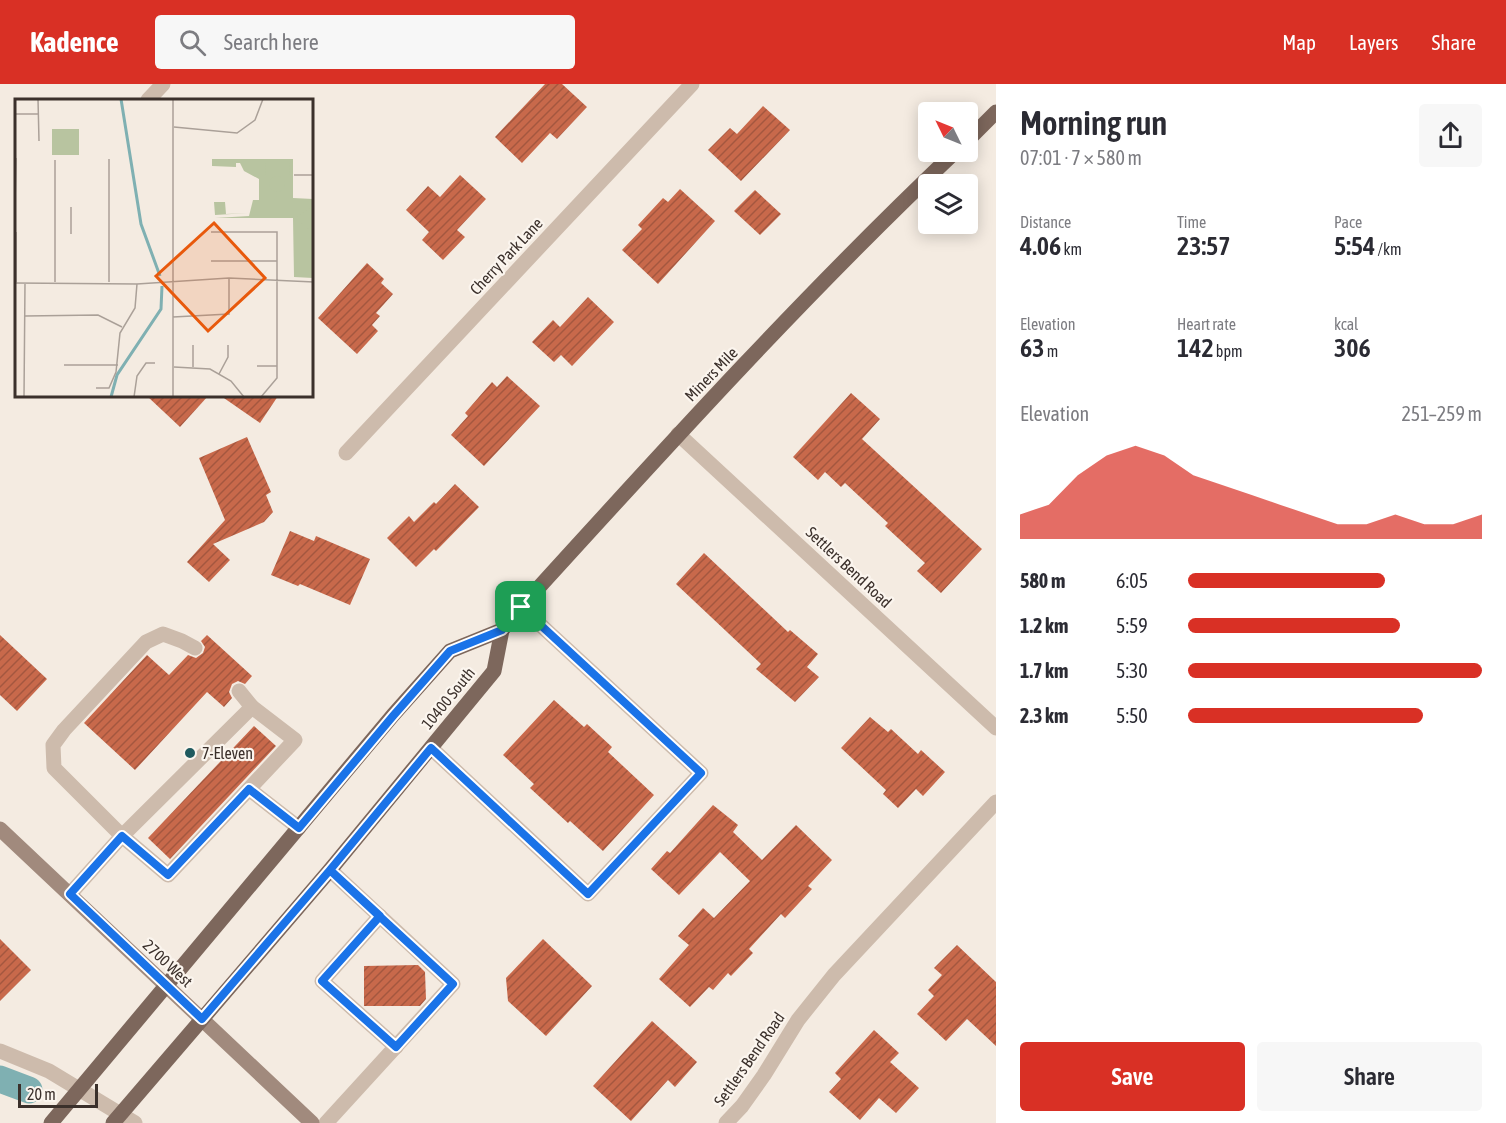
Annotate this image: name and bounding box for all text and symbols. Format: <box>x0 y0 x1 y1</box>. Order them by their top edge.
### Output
search box <box>155 15 575 69</box>
text: Kadence <box>30 26 119 58</box>
icon: search <box>176 26 209 59</box>
text: Search here <box>224 29 319 55</box>
text: Map <box>1282 30 1316 54</box>
text: Layers <box>1349 30 1399 54</box>
text: Share <box>1432 30 1476 54</box>
inset map <box>15 99 314 398</box>
north arrow <box>918 102 978 162</box>
map controls <box>918 102 978 234</box>
text: Morning run <box>1020 104 1167 142</box>
button: share <box>1419 104 1482 167</box>
text: 07:01 · 7 × 580 m <box>1020 146 1142 169</box>
button: layers <box>918 174 978 234</box>
text: Distance <box>1020 213 1071 231</box>
text: Time <box>1177 213 1206 231</box>
text: Pace <box>1334 213 1362 231</box>
street label: Cherry Park Lane <box>466 214 547 299</box>
text: 4.06 <box>1020 231 1061 261</box>
text: 23:57 <box>1177 231 1231 261</box>
text: 5:54 <box>1334 231 1375 261</box>
text: km <box>1061 240 1082 258</box>
text: /km <box>1375 240 1401 258</box>
text: Elevation <box>1020 315 1075 333</box>
text: Heart rate <box>1177 315 1236 333</box>
text: kcal <box>1334 315 1358 333</box>
text: 63 <box>1020 333 1044 363</box>
text: 142 <box>1177 333 1214 363</box>
text: 306 <box>1334 333 1371 363</box>
text: m <box>1044 342 1058 360</box>
text: bpm <box>1214 342 1243 360</box>
street label: Miners Mile <box>681 343 741 405</box>
text: Elevation <box>1020 402 1089 425</box>
text: 251–259 m <box>1401 402 1482 425</box>
street label: Settlers Bend Road <box>803 523 895 611</box>
text: 580 m <box>1020 569 1065 592</box>
text: 6:05 <box>1116 569 1148 592</box>
pin <box>495 581 546 632</box>
icon: arrive <box>504 590 537 623</box>
text: 1.2 km <box>1020 614 1068 637</box>
text: 5:59 <box>1116 614 1148 637</box>
text: 1.7 km <box>1020 659 1068 682</box>
text: 5:30 <box>1116 659 1148 682</box>
street label: 10400 South <box>418 664 478 732</box>
text: 2.3 km <box>1020 704 1068 727</box>
text: 5:50 <box>1116 704 1148 727</box>
place label: 7-Eleven <box>202 744 253 762</box>
marker: 7-Eleven <box>183 746 197 760</box>
street label: 2700 West <box>140 936 197 991</box>
street label: Settlers Bend Road <box>710 1009 788 1109</box>
button: Save <box>1020 1042 1245 1111</box>
button: Share <box>1257 1042 1482 1111</box>
scale bar <box>18 1081 98 1108</box>
text: 20 m <box>27 1085 56 1103</box>

